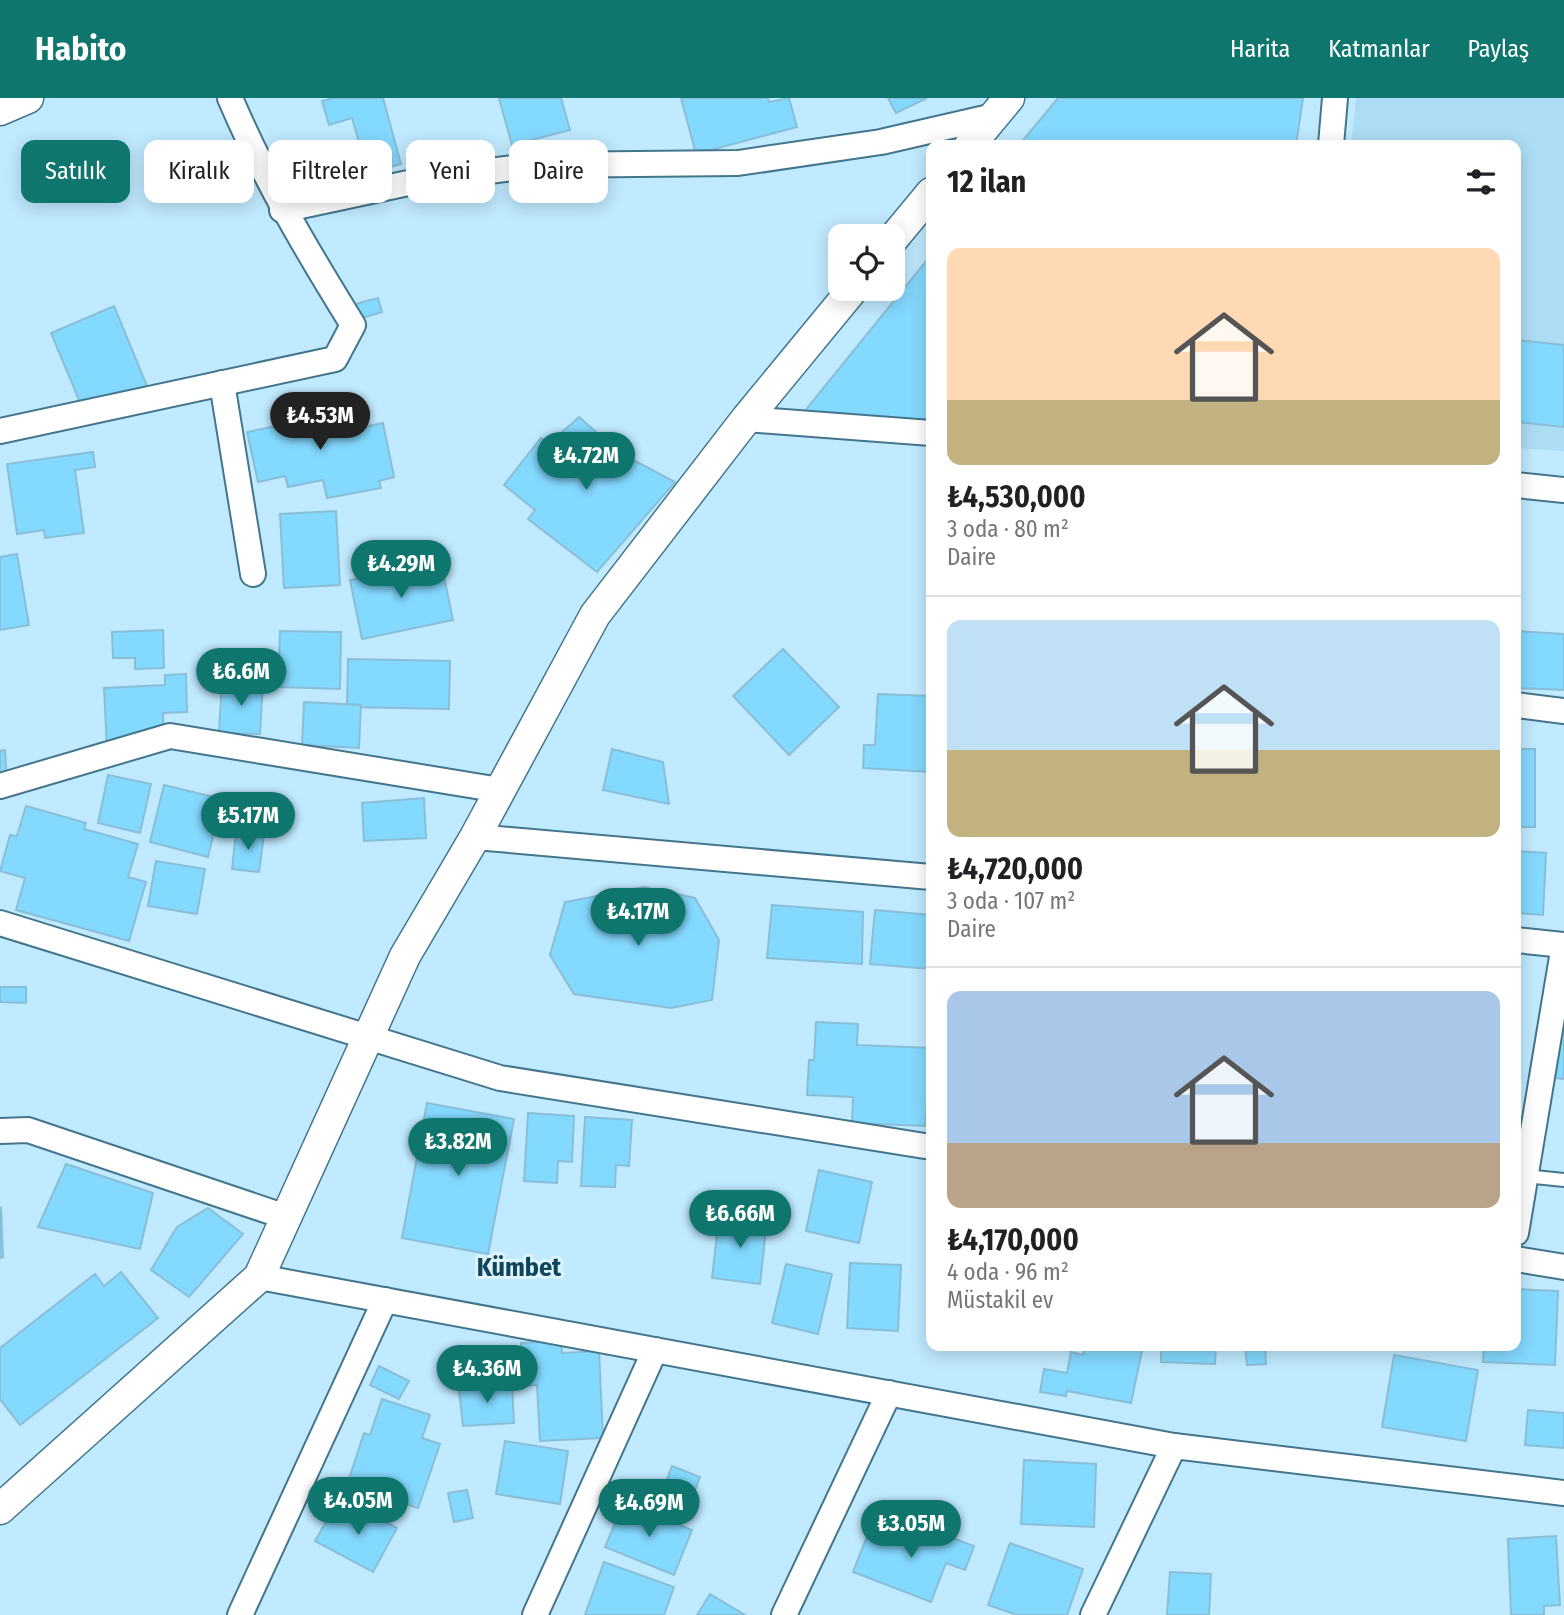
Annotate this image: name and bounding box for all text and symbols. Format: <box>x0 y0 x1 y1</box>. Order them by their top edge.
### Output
text: Habito <box>35 29 126 69</box>
text: Harita <box>1230 35 1290 63</box>
text: Katmanlar <box>1328 35 1430 63</box>
text: Paylaş <box>1468 35 1529 63</box>
chip: Satılık <box>21 140 130 203</box>
chip: Kiralık <box>144 140 254 203</box>
chip: Filtreler <box>268 140 392 203</box>
chip: Yeni <box>406 140 495 203</box>
chip: Daire <box>509 140 608 203</box>
icon: filters <box>1462 163 1500 201</box>
text: 12 ilan <box>947 164 1026 200</box>
map controls <box>828 224 905 301</box>
button: locate <box>828 224 905 301</box>
icon: home <box>1161 294 1287 420</box>
pin: ₺4.53M <box>263 392 377 452</box>
text: ₺4.53M <box>286 401 354 429</box>
pin: ₺4.72M <box>529 432 643 492</box>
text: ₺4.72M <box>553 441 619 469</box>
text: ₺4,530,000 <box>947 479 1086 515</box>
text: 3 oda · 80 m² <box>947 515 1069 543</box>
pin: ₺4.29M <box>344 540 458 600</box>
text: Daire <box>947 543 996 571</box>
text: ₺4.29M <box>367 549 435 577</box>
pin: ₺6.6M <box>192 648 290 708</box>
text: ₺6.6M <box>212 657 270 685</box>
icon: home <box>1161 666 1287 792</box>
pin: ₺5.17M <box>191 792 305 852</box>
text: ₺5.17M <box>217 801 279 829</box>
text: ₺4,720,000 <box>947 851 1083 887</box>
text: 3 oda · 107 m² <box>947 887 1075 915</box>
pin: ₺4.17M <box>581 888 695 948</box>
text: ₺4.17M <box>607 897 669 925</box>
text: Daire <box>947 915 996 943</box>
icon: home <box>1161 1037 1287 1163</box>
pin: ₺3.82M <box>401 1118 515 1178</box>
text: ₺3.82M <box>424 1127 492 1155</box>
pin: ₺6.66M <box>683 1190 797 1250</box>
text: ₺6.66M <box>705 1199 775 1227</box>
text: ₺4,170,000 <box>947 1222 1079 1258</box>
district label: Kümbet <box>477 1252 562 1283</box>
text: 4 oda · 96 m² <box>947 1258 1069 1286</box>
text: Müstakil ev <box>947 1286 1053 1314</box>
pin: ₺4.36M <box>430 1346 544 1405</box>
text: ₺4.36M <box>453 1354 521 1382</box>
pin: ₺4.05M <box>301 1478 415 1537</box>
pin: ₺4.69M <box>592 1480 706 1539</box>
text: ₺4.05M <box>323 1486 393 1514</box>
text: ₺4.69M <box>615 1488 683 1516</box>
pin: ₺3.05M <box>854 1500 968 1560</box>
text: ₺3.05M <box>877 1509 945 1537</box>

